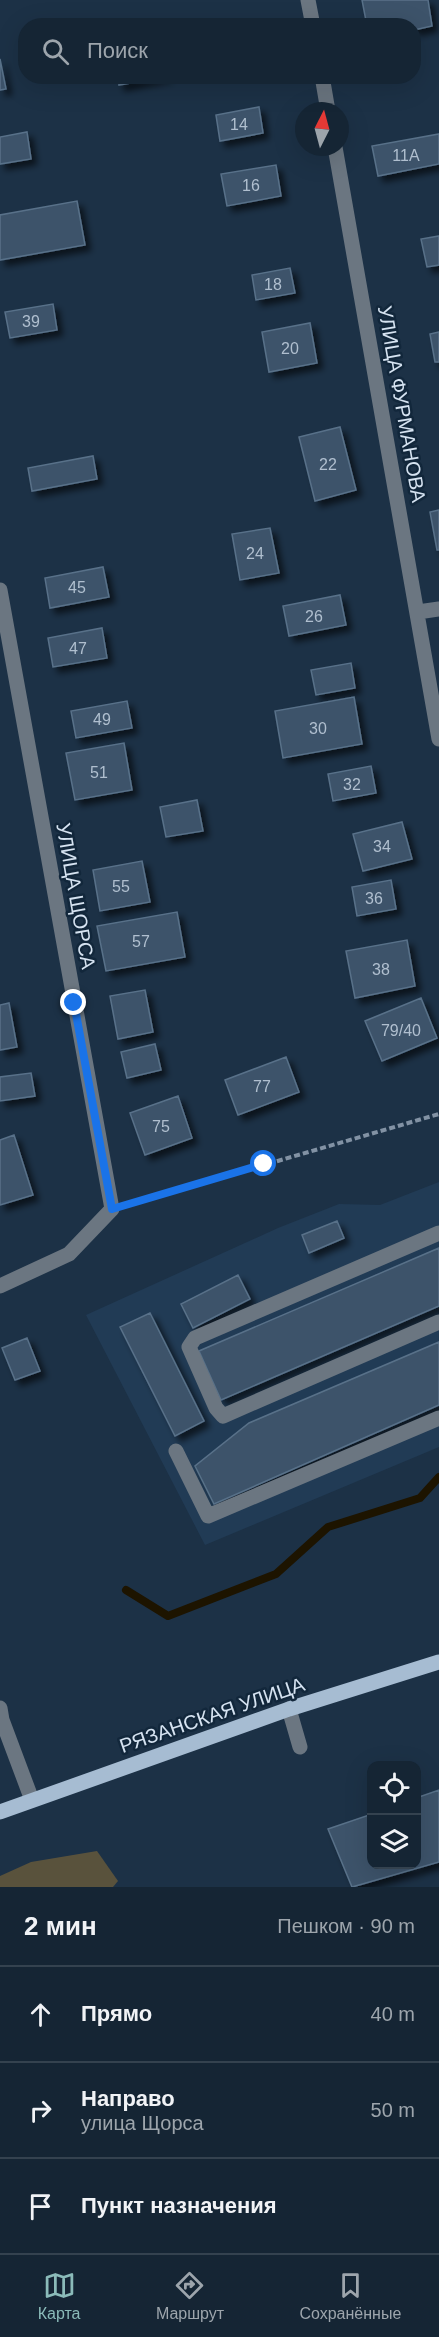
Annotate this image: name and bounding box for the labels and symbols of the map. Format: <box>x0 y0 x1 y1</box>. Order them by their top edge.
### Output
north arrow <box>295 102 349 156</box>
house number: 14 <box>230 116 248 133</box>
house number: 11А <box>392 147 420 164</box>
house number: 16 <box>242 177 260 194</box>
house number: 18 <box>264 276 282 293</box>
street label: УЛИЦА ФУРМАНОВА <box>374 304 430 505</box>
house number: 39 <box>22 313 40 330</box>
house number: 20 <box>281 340 299 357</box>
house number: 22 <box>319 456 337 473</box>
house number: 24 <box>246 545 264 562</box>
house number: 45 <box>68 579 86 596</box>
house number: 26 <box>305 608 323 625</box>
house number: 47 <box>69 640 87 657</box>
house number: 49 <box>93 711 111 728</box>
house number: 30 <box>309 720 327 737</box>
house number: 51 <box>90 764 108 781</box>
house number: 32 <box>343 776 361 793</box>
street label: УЛИЦА ЩОРСА <box>52 821 100 971</box>
house number: 34 <box>373 838 391 855</box>
house number: 55 <box>112 878 130 895</box>
house number: 36 <box>365 890 383 907</box>
house number: 57 <box>132 933 150 950</box>
house number: 38 <box>372 961 390 978</box>
route end <box>60 989 86 1015</box>
house number: 79/40 <box>381 1022 421 1039</box>
house number: 77 <box>253 1078 271 1095</box>
house number: 75 <box>152 1118 170 1135</box>
route start <box>250 1150 276 1176</box>
street label: РЯЗАНСКАЯ УЛИЦА <box>117 1673 308 1757</box>

